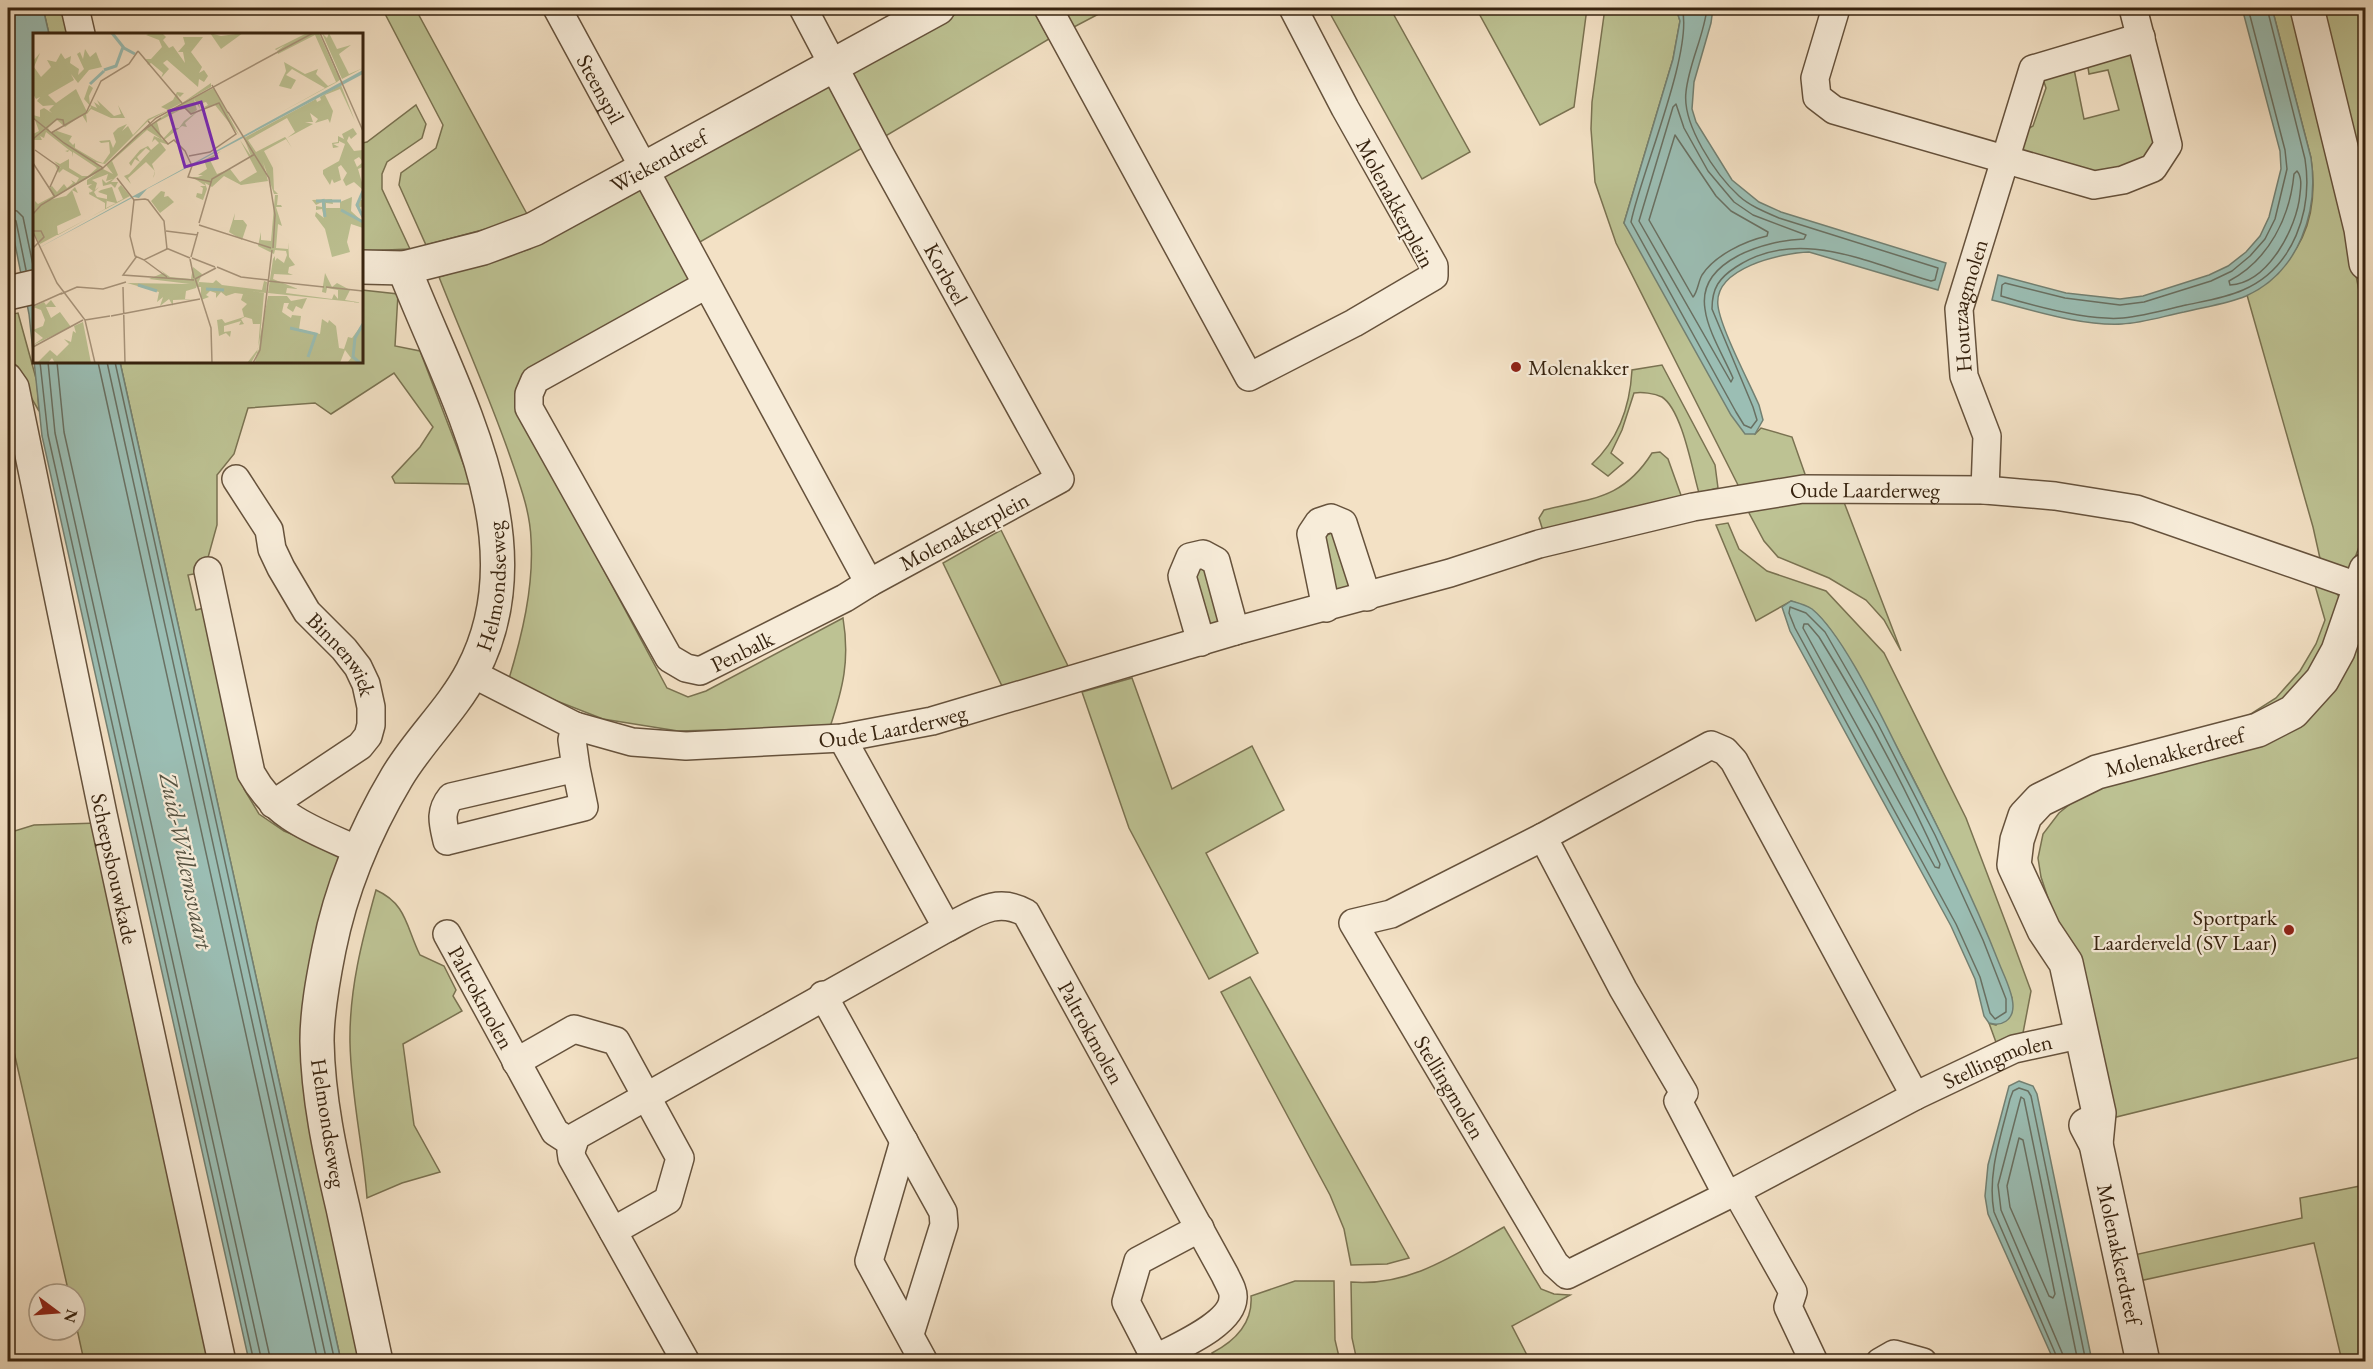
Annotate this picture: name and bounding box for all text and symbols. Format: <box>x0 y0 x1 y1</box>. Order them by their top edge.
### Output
inset map <box>33 33 363 363</box>
street label: Steenspil <box>570 49 631 129</box>
street label: Wiekendreef <box>605 121 715 200</box>
street label: Molenakkerplein <box>1349 133 1442 273</box>
street label: Houtzaagmolen <box>1945 235 1995 373</box>
street label: Korbeel <box>917 238 975 310</box>
place label: Molenakker <box>1528 353 1629 382</box>
marker: Molenakker <box>1509 360 1523 374</box>
street label: Oude Laarderweg <box>1788 475 1940 506</box>
street label: Molenakkerplein <box>894 485 1034 578</box>
street label: Helmondseweg <box>469 519 513 655</box>
street label: Binnenwiek <box>300 606 382 700</box>
street label: Penbalk <box>706 624 779 679</box>
street label: Oude Laarderweg <box>818 697 970 754</box>
street label: Molenakkerdreef <box>2102 719 2251 784</box>
water label: Zuid-Willemsvaart <box>152 769 221 953</box>
street label: Scheepsbouwkade <box>84 791 145 947</box>
place label: Sportpark Laarderveld (SV Laar) <box>2093 903 2278 957</box>
marker: Sportpark Laarderveld (SV Laar) <box>2282 923 2296 937</box>
street label: Paltrokmolen <box>441 941 521 1055</box>
street label: Paltrokmolen <box>1051 976 1131 1090</box>
street label: Stellingmolen <box>1938 1027 2055 1096</box>
street label: Stellingmolen <box>1407 1030 1492 1145</box>
street label: Helmondseweg <box>304 1056 353 1190</box>
street label: Molenakkerdreef <box>2090 1181 2149 1330</box>
north arrow <box>27 1282 87 1342</box>
text: N <box>59 1307 83 1325</box>

